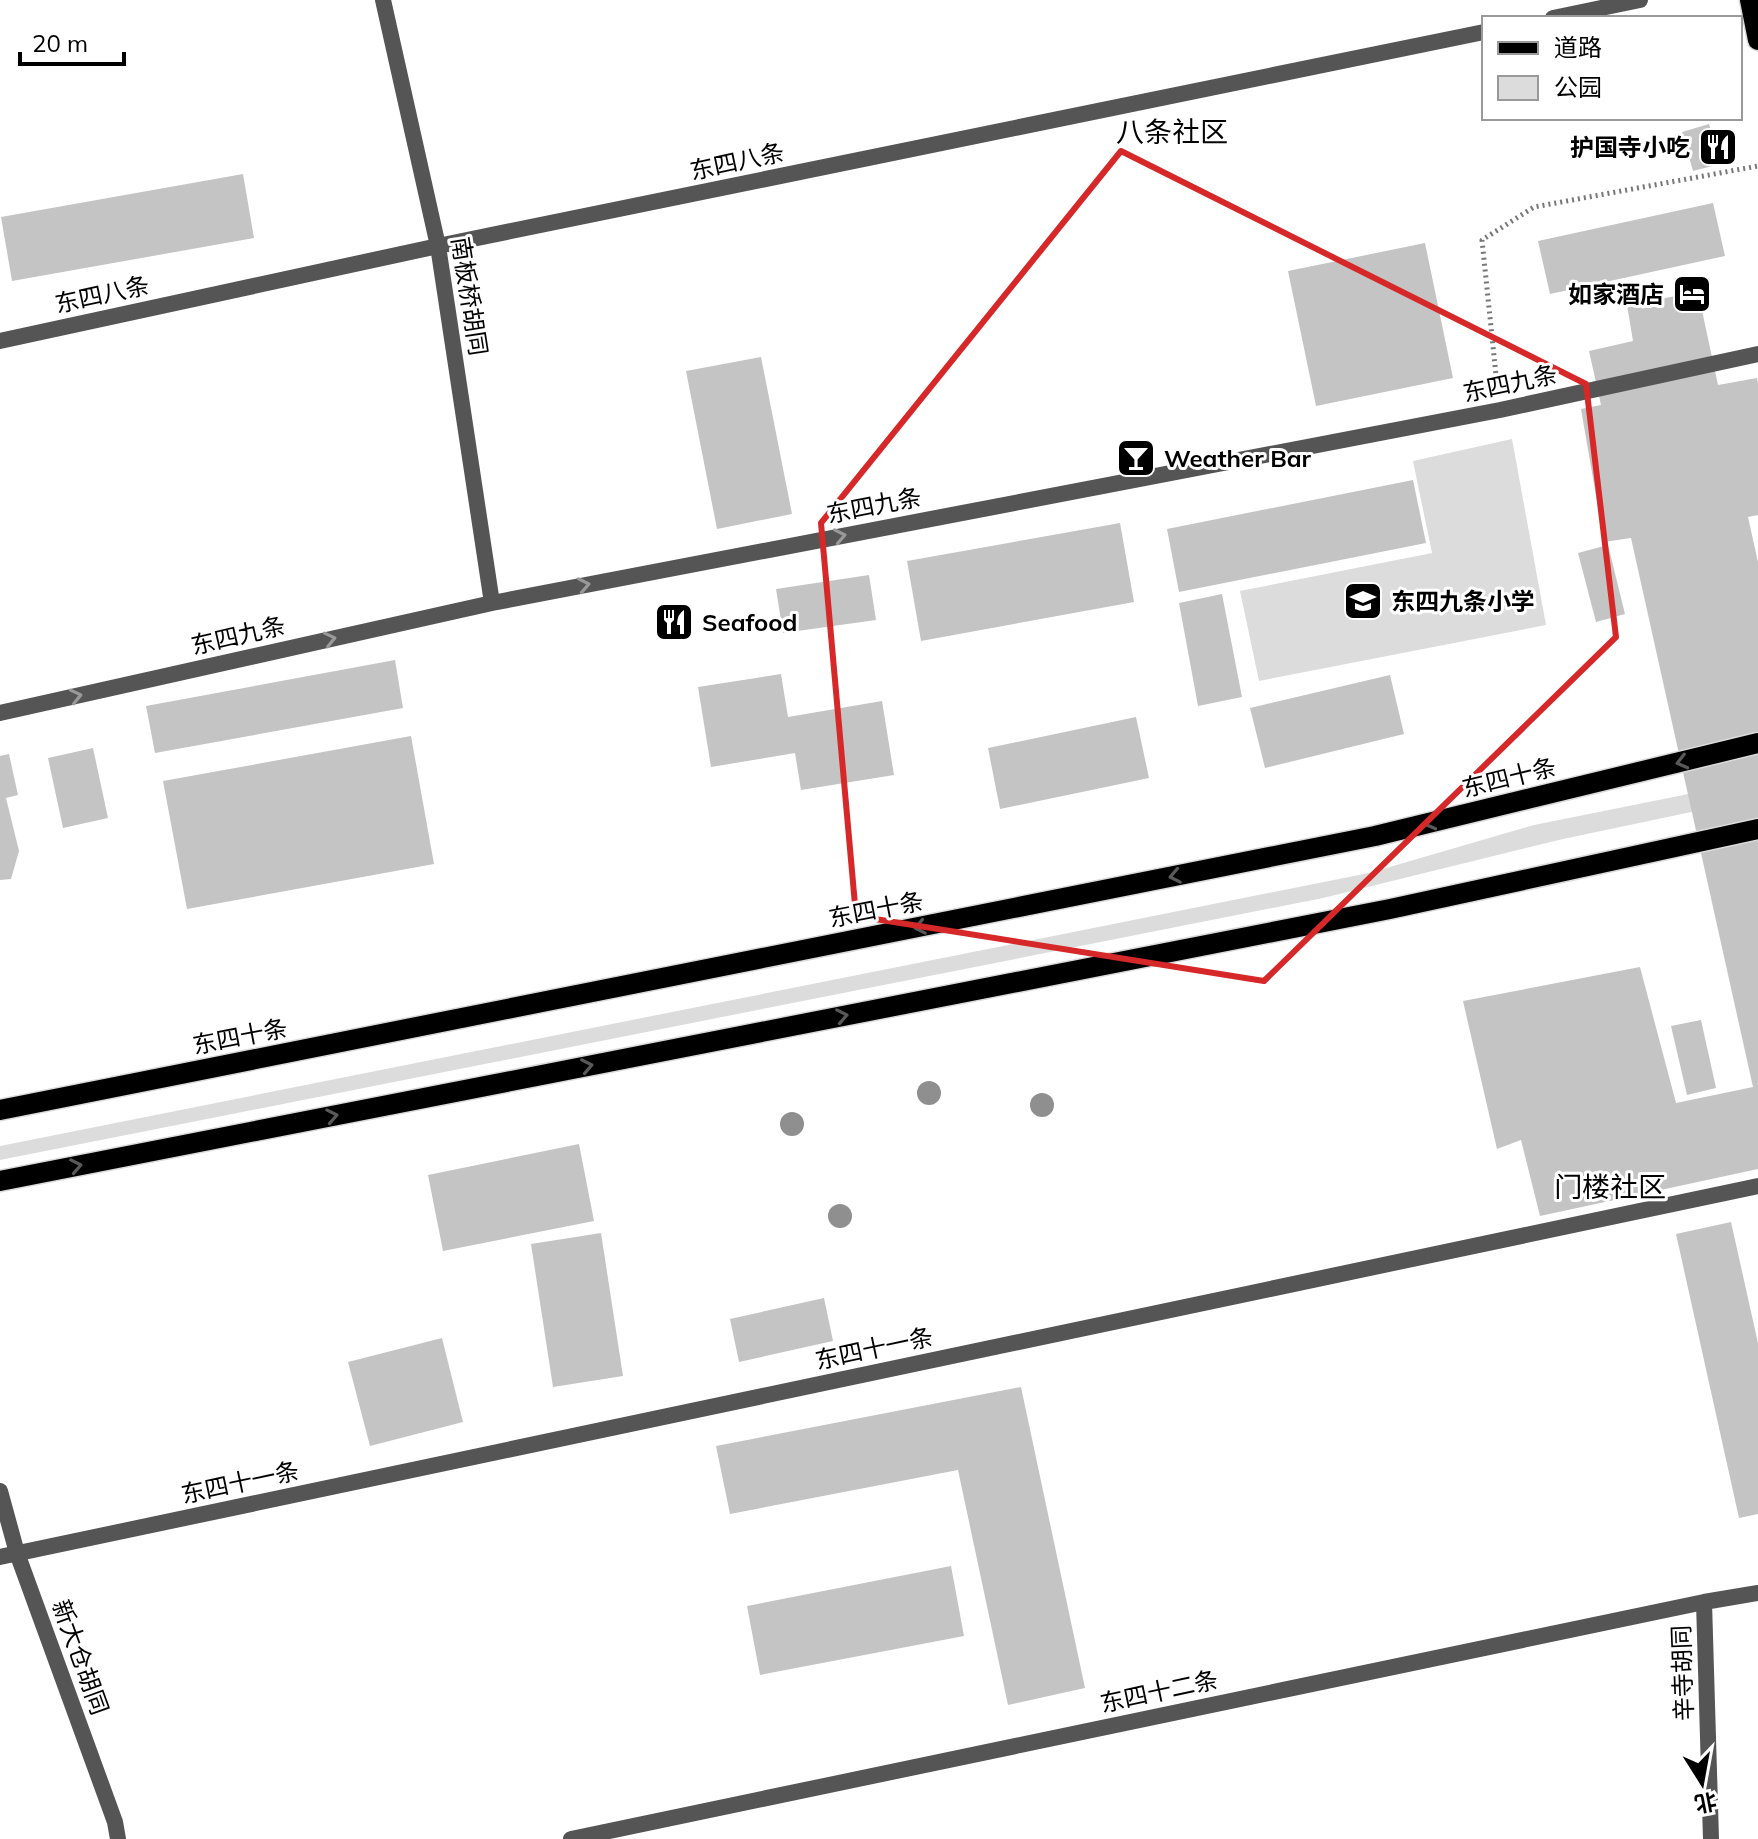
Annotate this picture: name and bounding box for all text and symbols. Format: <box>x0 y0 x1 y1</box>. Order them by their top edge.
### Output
scale bar <box>20 16 124 66</box>
legend <box>1482 16 1742 120</box>
text: 20 m <box>32 28 88 58</box>
text: 道路 <box>1554 32 1602 62</box>
text: 公园 <box>1554 72 1602 102</box>
district label: 八条社区 <box>1116 114 1228 149</box>
restaurant icon: 护国寺小吃 <box>1697 126 1739 168</box>
place label: 护国寺小吃 <box>1570 132 1690 162</box>
street label: 东四八条 <box>687 136 787 186</box>
street label: 南板桥胡同 <box>446 234 494 358</box>
street label: 东四八条 <box>52 269 152 319</box>
hotel icon: 如家酒店 <box>1671 273 1713 315</box>
place label: 如家酒店 <box>1568 279 1664 309</box>
street label: 东四九条 <box>1460 358 1560 408</box>
bar icon: Weather Bar <box>1115 437 1157 479</box>
place label: Weather Bar <box>1164 443 1312 473</box>
street label: 东四九条 <box>824 481 924 529</box>
one-way arrow <box>833 529 846 546</box>
one-way arrow <box>577 577 590 594</box>
school or university icon: 东四九条小学 <box>1342 580 1384 622</box>
place label: 东四九条小学 <box>1391 586 1535 616</box>
restaurant icon: Seafood <box>653 601 695 643</box>
place label: Seafood <box>702 607 797 637</box>
street label: 东四九条 <box>188 610 288 660</box>
one-way arrow <box>323 631 336 648</box>
one-way arrow <box>69 688 82 705</box>
street label: 东四十条 <box>1459 751 1559 803</box>
one-way arrow <box>1676 752 1690 769</box>
one-way arrow <box>1423 814 1437 831</box>
one-way arrow <box>1169 867 1182 884</box>
street label: 东四十条 <box>826 885 926 933</box>
one-way arrow <box>914 918 927 935</box>
one-way arrow <box>835 1009 849 1026</box>
street label: 东四十条 <box>190 1012 290 1060</box>
one-way arrow <box>580 1058 593 1075</box>
one-way arrow <box>324 1108 338 1125</box>
one-way arrow <box>69 1158 83 1175</box>
district label: 门楼社区 <box>1554 1169 1666 1204</box>
street label: 东四十一条 <box>812 1321 936 1375</box>
street label: 东四十一条 <box>178 1455 302 1509</box>
street label: 新大仓胡同 <box>46 1595 116 1719</box>
street label: 辛寺胡同 <box>1665 1625 1699 1721</box>
street label: 东四十二条 <box>1097 1664 1221 1718</box>
north arrow <box>1662 1743 1742 1823</box>
text: 北 <box>1692 1787 1719 1818</box>

